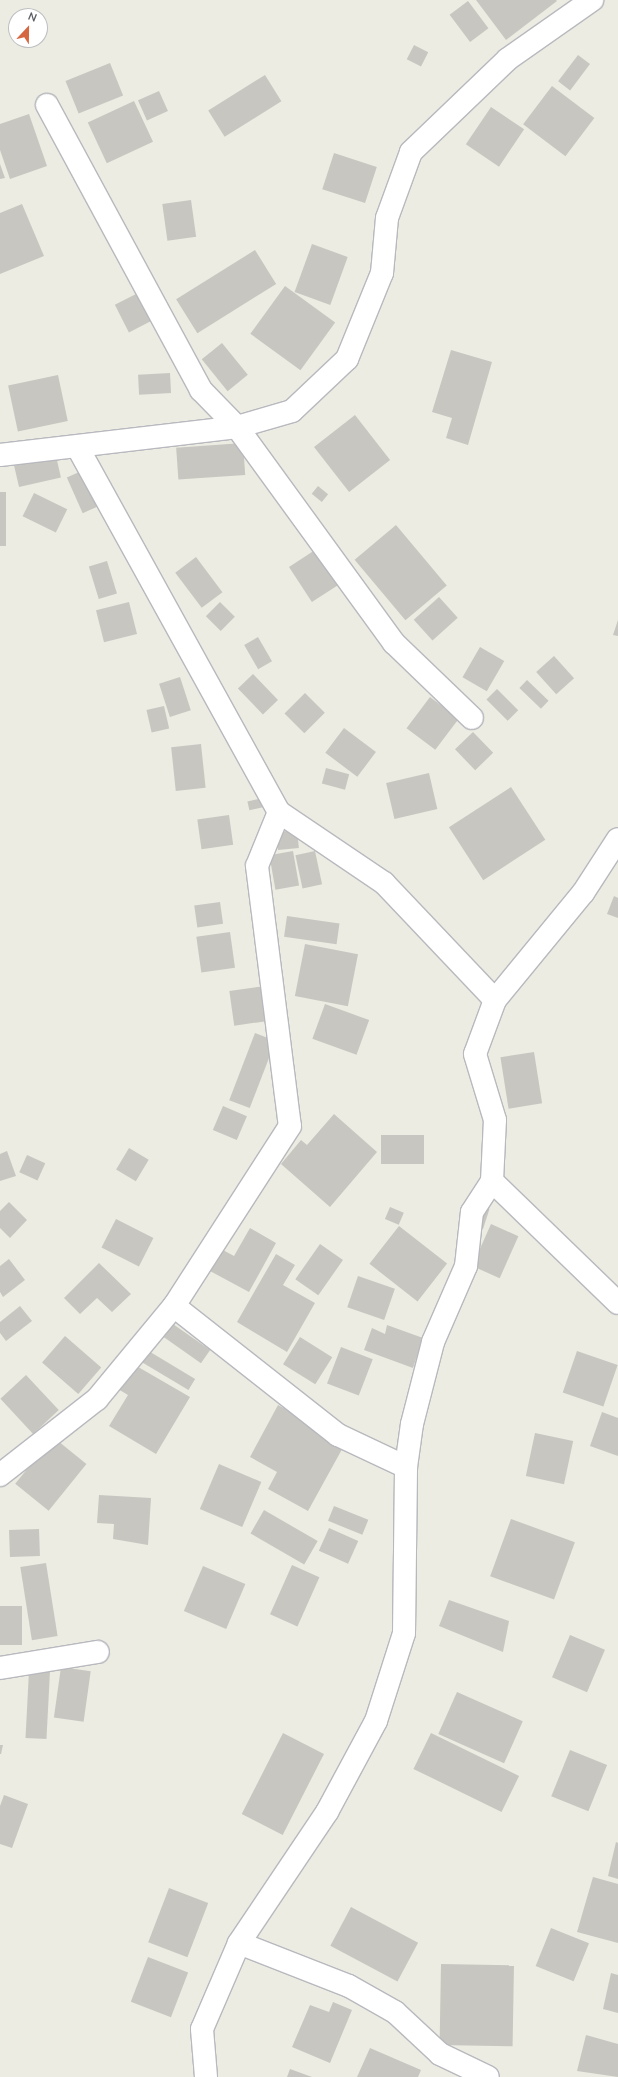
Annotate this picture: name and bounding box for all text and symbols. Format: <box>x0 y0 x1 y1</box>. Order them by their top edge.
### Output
north arrow <box>8 8 48 48</box>
text: N <box>26 9 39 26</box>

